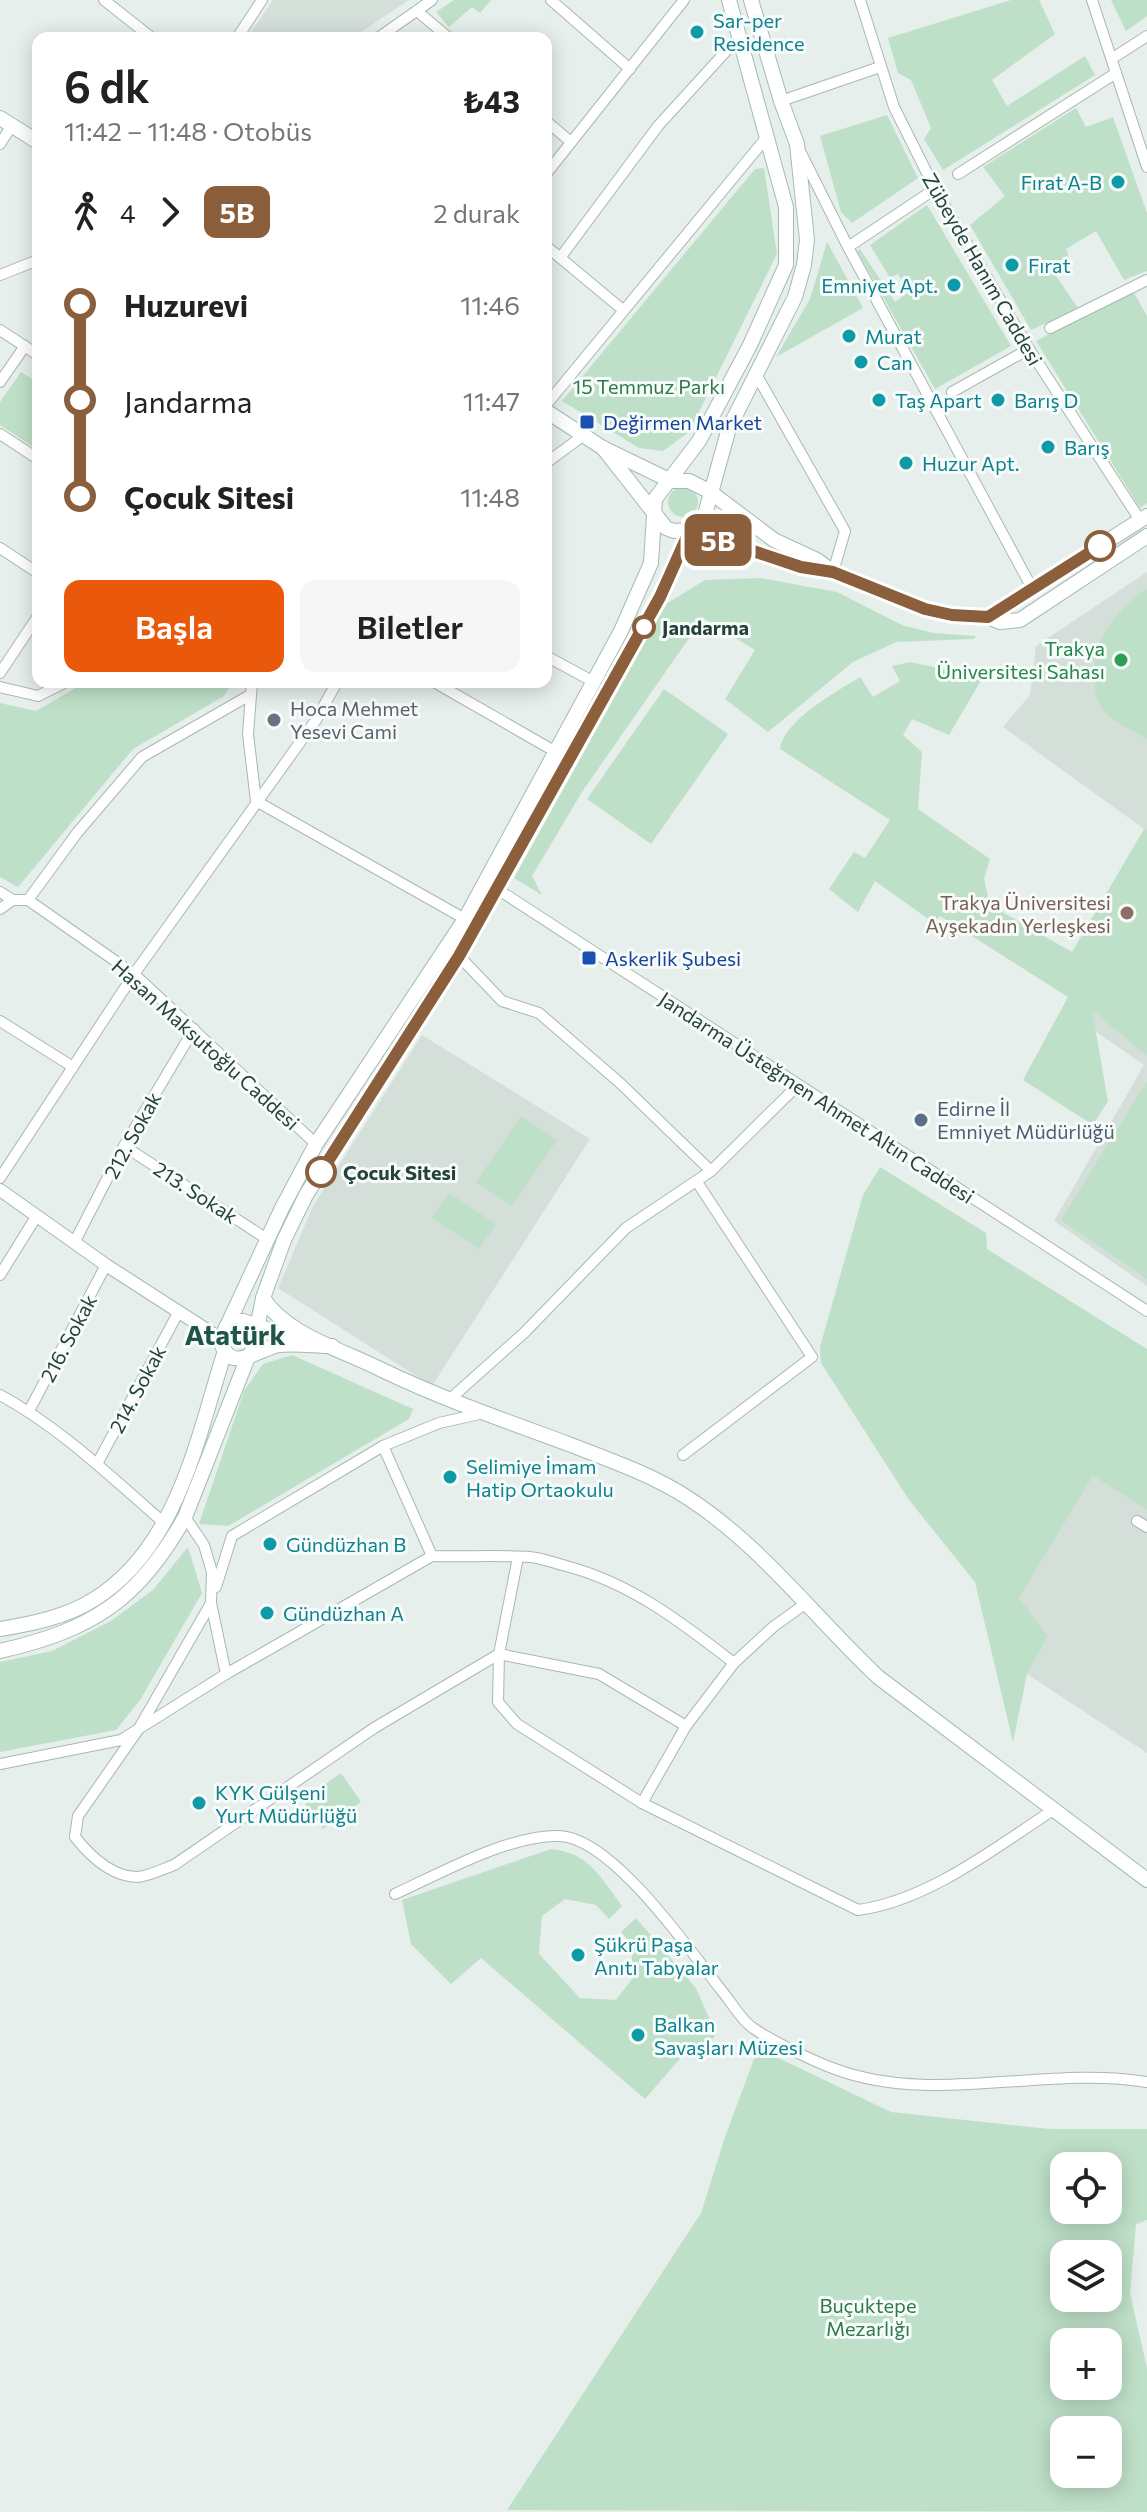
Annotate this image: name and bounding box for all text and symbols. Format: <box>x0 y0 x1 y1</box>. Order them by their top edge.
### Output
place label: Sar-per Residence <box>713 8 805 55</box>
marker: Sar-per Residence <box>688 23 706 41</box>
text: 6 dk <box>64 58 150 112</box>
text: ₺43 <box>463 82 520 119</box>
text: 11:42 – 11:48 · Otobüs <box>64 115 312 146</box>
street label: Zübeyde Hanım Caddesi <box>918 169 1048 369</box>
place label: Fırat A-B <box>1021 170 1102 194</box>
marker: Fırat A-B <box>1109 173 1127 191</box>
icon: walk <box>64 190 108 234</box>
icon: forward <box>148 190 192 234</box>
text: 5B <box>220 195 254 229</box>
text: 4 <box>120 197 136 228</box>
text: 2 durak <box>433 197 520 228</box>
place label: Fırat <box>1028 253 1071 277</box>
marker: Fırat <box>1003 256 1021 274</box>
place label: Emniyet Apt. <box>821 273 938 297</box>
marker: Emniyet Apt. <box>945 276 963 294</box>
text: Huzurevi <box>124 286 248 323</box>
text: 11:46 <box>460 289 520 320</box>
place label: Murat <box>865 324 922 348</box>
marker: Murat <box>840 327 858 345</box>
place label: Can <box>877 350 913 374</box>
marker: Can <box>852 353 870 371</box>
park label: 15 Temmuz Parkı <box>573 374 725 398</box>
text: Jandarma <box>124 382 252 419</box>
text: 11:47 <box>463 385 520 416</box>
place label: Taş Apart <box>895 388 982 412</box>
place label: Barış D <box>1014 388 1078 412</box>
marker: Taş Apart <box>870 391 888 409</box>
marker: Barış D <box>989 391 1007 409</box>
place label: Değirmen Market <box>603 410 762 434</box>
marker: Değirmen Market <box>578 413 596 431</box>
place label: Barış <box>1064 435 1110 459</box>
marker: Barış <box>1039 438 1057 456</box>
place label: Huzur Apt. <box>922 451 1020 475</box>
marker: Huzur Apt. <box>897 454 915 472</box>
text: Çocuk Sitesi <box>124 478 294 515</box>
text: 11:48 <box>460 481 520 512</box>
line badge: 5B <box>682 514 754 566</box>
text: 5B <box>701 523 735 557</box>
unlabelled marker <box>1085 531 1115 561</box>
button: Başla <box>64 580 284 672</box>
button: Biletler <box>300 580 520 672</box>
place label: Jandarma <box>662 615 749 639</box>
marker: Jandarma <box>633 616 655 638</box>
place label: Trakya Üniversitesi Sahası <box>936 636 1105 683</box>
marker: Trakya Üniversitesi Sahası <box>1112 651 1130 669</box>
place label: Hoca Mehmet Yesevi Cami <box>290 696 418 743</box>
marker: Hoca Mehmet Yesevi Cami <box>265 711 283 729</box>
place label: Trakya Üniversitesi Ayşekadın Yerleşkesi <box>925 890 1111 937</box>
marker: Trakya Üniversitesi Ayşekadın Yerleşkesi <box>1118 904 1136 922</box>
place label: Askerlik Şubesi <box>605 946 741 970</box>
marker: Askerlik Şubesi <box>580 949 598 967</box>
street label: Hasan Maksutoğlu Caddesi <box>107 954 305 1134</box>
street label: Jandarma Üsteğmen Ahmet Altın Caddesi <box>655 986 979 1208</box>
street label: 212. Sokak <box>98 1087 166 1182</box>
place label: Edirne İl Emniyet Müdürlüğü <box>937 1096 1115 1143</box>
marker: Edirne İl Emniyet Müdürlüğü <box>912 1111 930 1129</box>
street label: 213. Sokak <box>150 1156 243 1228</box>
marker: Çocuk Sitesi <box>306 1157 336 1187</box>
place label: Çocuk Sitesi <box>343 1160 456 1184</box>
street label: 216. Sokak <box>35 1290 101 1386</box>
district label: Atatürk <box>184 1317 286 1351</box>
street label: 214. Sokak <box>104 1341 170 1437</box>
place label: Selimiye İmam Hatip Ortaokulu <box>466 1454 614 1501</box>
marker: Selimiye İmam Hatip Ortaokulu <box>441 1468 459 1486</box>
place label: Gündüzhan B <box>286 1532 406 1556</box>
marker: Gündüzhan B <box>261 1535 279 1553</box>
place label: Gündüzhan A <box>283 1601 404 1625</box>
marker: Gündüzhan A <box>258 1604 276 1622</box>
place label: KYK Gülşeni Yurt Müdürlüğü <box>215 1780 357 1827</box>
marker: KYK Gülşeni Yurt Müdürlüğü <box>190 1794 208 1812</box>
place label: Şükrü Paşa Anıtı Tabyalar <box>594 1932 719 1979</box>
marker: Şükrü Paşa Anıtı Tabyalar <box>569 1946 587 1964</box>
place label: Balkan Savaşları Müzesi <box>654 2012 803 2059</box>
marker: Balkan Savaşları Müzesi <box>629 2026 647 2044</box>
map controls <box>1050 2152 1122 2488</box>
button: locate <box>1050 2152 1122 2224</box>
button: layers <box>1050 2240 1122 2312</box>
park label: Buçuktepe Mezarlığı <box>820 2293 916 2340</box>
button: + <box>1050 2328 1122 2400</box>
button: − <box>1050 2416 1122 2488</box>

